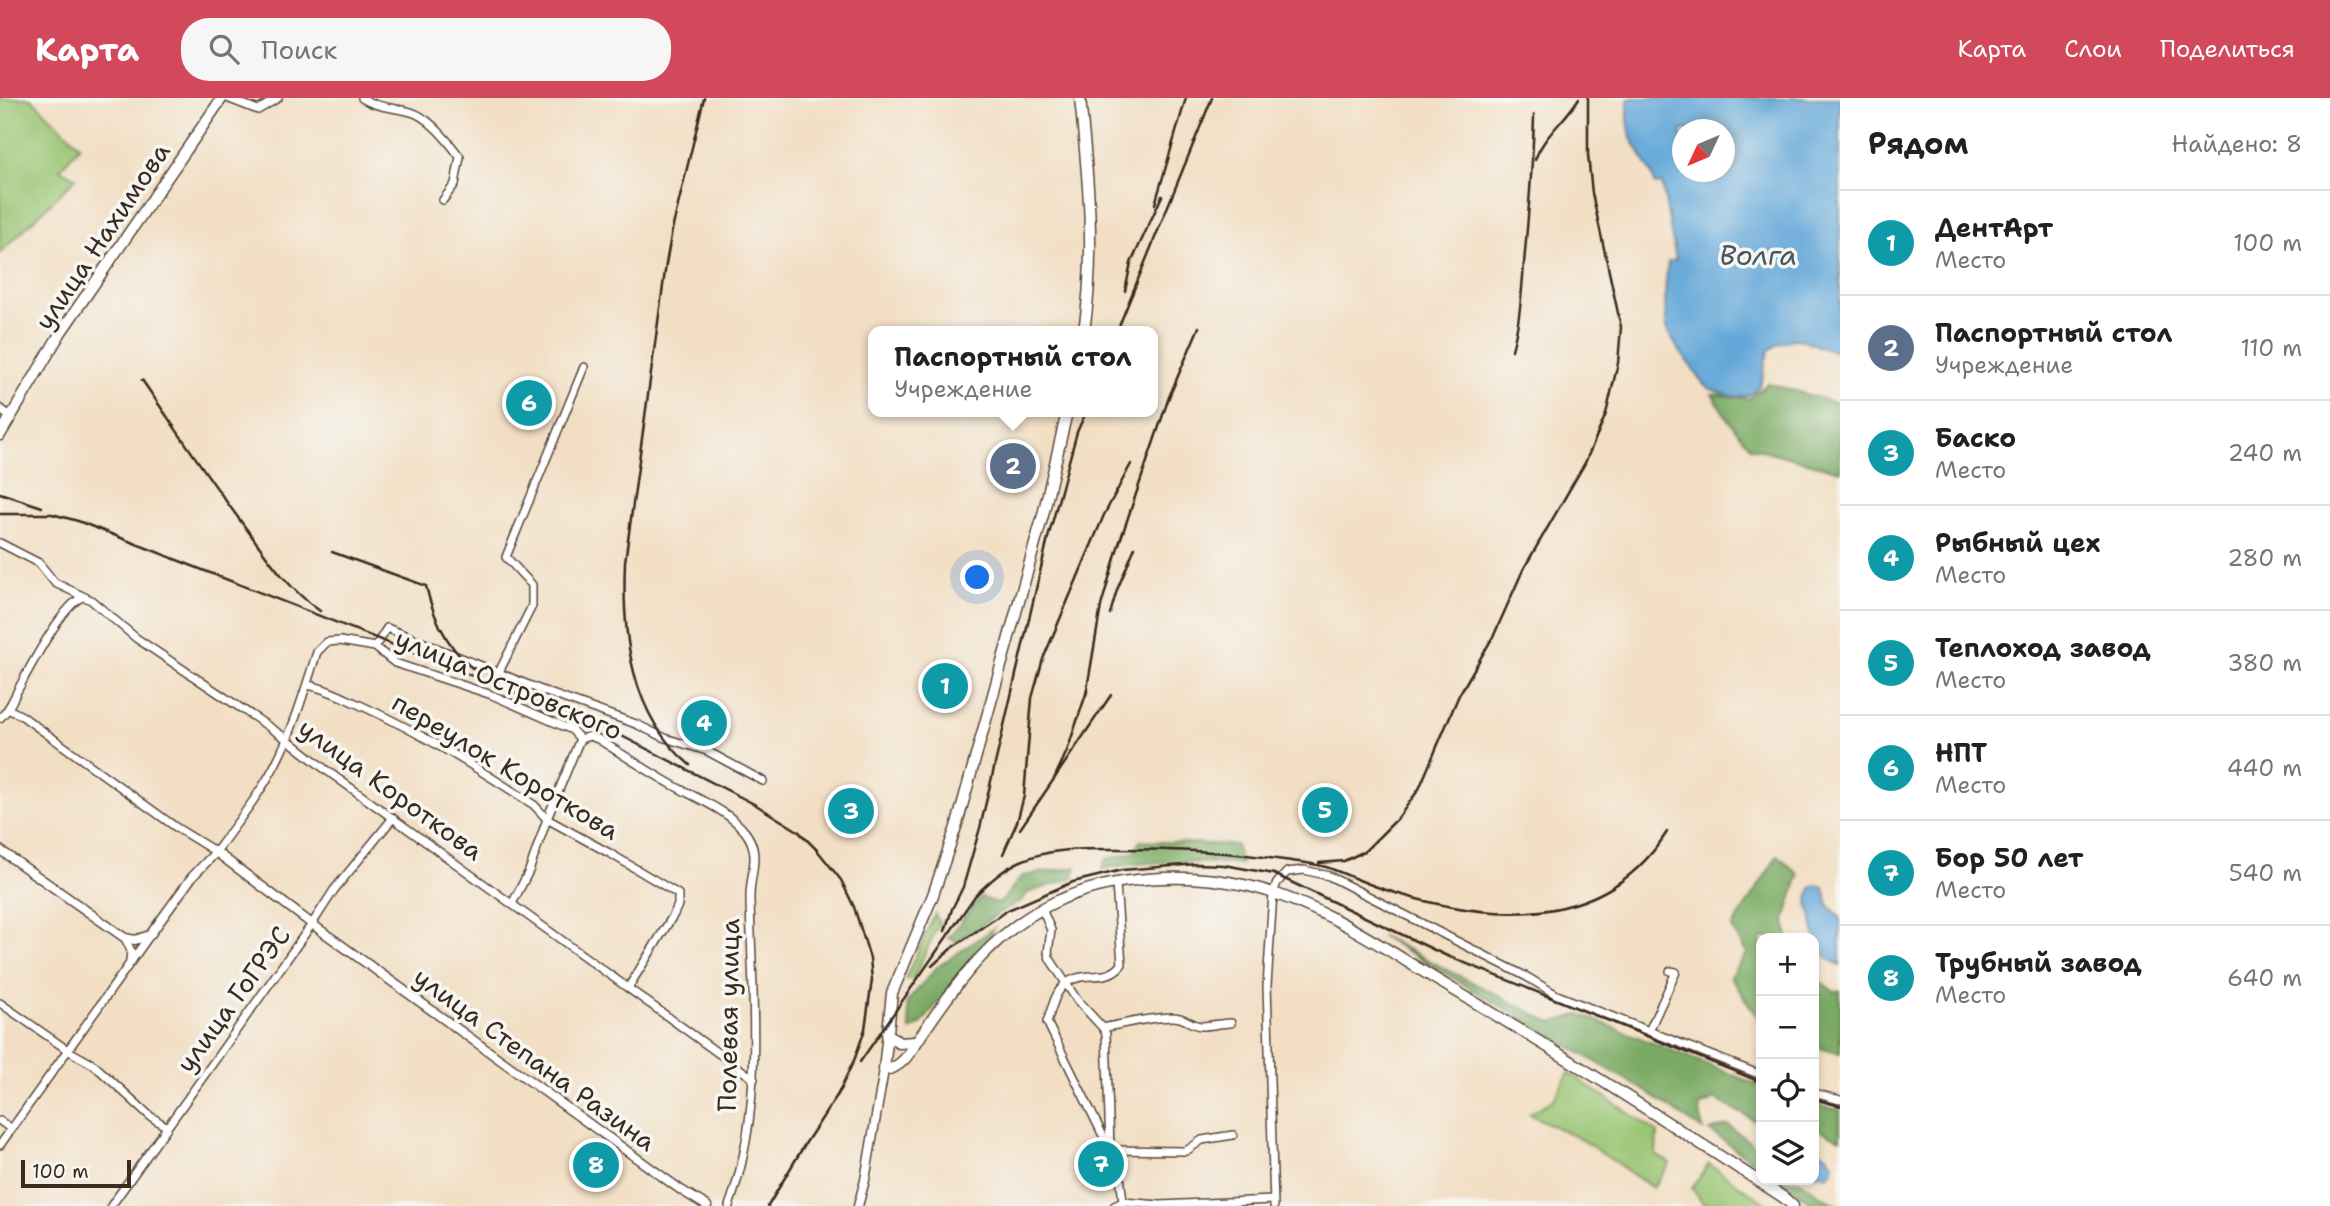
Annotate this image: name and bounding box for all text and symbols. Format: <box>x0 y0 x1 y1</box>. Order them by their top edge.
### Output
search box <box>181 18 671 81</box>
text: Карта <box>35 27 139 72</box>
icon: search <box>205 30 243 68</box>
text: Поиск <box>261 32 337 67</box>
text: Карта <box>1958 33 2026 65</box>
text: Слои <box>2064 33 2122 65</box>
text: Поделиться <box>2160 33 2295 65</box>
north arrow <box>1672 119 1735 182</box>
text: Рядом <box>1868 123 1968 164</box>
text: Найдено: 8 <box>2172 129 2302 159</box>
street label: улица Нахимова <box>26 136 178 336</box>
text: ДентАрт <box>1935 210 2053 245</box>
text: 1 <box>1886 228 1896 258</box>
text: 100 m <box>2233 228 2302 258</box>
water label: Волга <box>1719 236 1797 274</box>
text: Место <box>1935 245 2006 275</box>
text: Паспортный стол <box>1935 315 2172 350</box>
popup <box>868 326 1158 417</box>
text: 2 <box>1883 333 1899 363</box>
text: 110 m <box>2240 333 2302 363</box>
text: Паспортный стол <box>894 339 1132 374</box>
text: Учреждение <box>1935 350 2073 380</box>
text: Учреждение <box>894 374 1033 404</box>
pin: 6 <box>506 377 552 429</box>
text: Баско <box>1935 420 2016 455</box>
text: 3 <box>1883 438 1899 468</box>
text: 240 m <box>2228 438 2302 468</box>
pin: 2 <box>990 440 1036 492</box>
text: Место <box>1935 455 2006 485</box>
text: Рыбный цех <box>1935 525 2100 560</box>
text: 4 <box>1883 543 1899 573</box>
text: 280 m <box>2227 543 2302 573</box>
your location <box>960 560 994 594</box>
text: Место <box>1935 560 2006 590</box>
street label: улица Островского <box>390 620 628 748</box>
text: Теплоход завод <box>1935 630 2151 665</box>
text: 5 <box>1884 648 1898 678</box>
text: 380 m <box>2227 648 2302 678</box>
pin: 1 <box>922 660 968 712</box>
text: Место <box>1935 665 2006 695</box>
street label: переулок Короткова <box>386 684 626 848</box>
pin: 4 <box>681 697 727 749</box>
street label: улица Короткова <box>292 710 490 868</box>
text: НПТ <box>1935 735 1987 770</box>
text: 6 <box>1883 753 1899 783</box>
text: 440 m <box>2227 753 2302 783</box>
text: Место <box>1935 770 2006 800</box>
pin: 5 <box>1302 784 1348 836</box>
pin: 3 <box>828 785 874 837</box>
text: Бор 50 лет <box>1935 840 2083 875</box>
text: 7 <box>1883 858 1899 888</box>
text: 540 m <box>2229 858 2302 888</box>
text: Место <box>1935 875 2006 905</box>
street label: Полевая улица <box>709 918 747 1112</box>
street label: улица ГоГРЭС <box>168 919 298 1079</box>
map controls <box>1756 933 1819 1185</box>
button: + <box>1756 933 1819 996</box>
text: Трубный завод <box>1935 945 2142 980</box>
street label: улица Степана Разина <box>407 959 663 1159</box>
text: 8 <box>1883 963 1899 993</box>
text: 640 m <box>2227 963 2302 993</box>
text: Место <box>1935 980 2006 1010</box>
button: − <box>1756 996 1819 1059</box>
button: locate <box>1756 1059 1819 1122</box>
button: layers <box>1756 1122 1819 1185</box>
pin: 7 <box>1078 1138 1124 1190</box>
pin: 8 <box>573 1139 619 1191</box>
scale bar <box>21 1157 131 1189</box>
text: 100 m <box>32 1159 89 1184</box>

